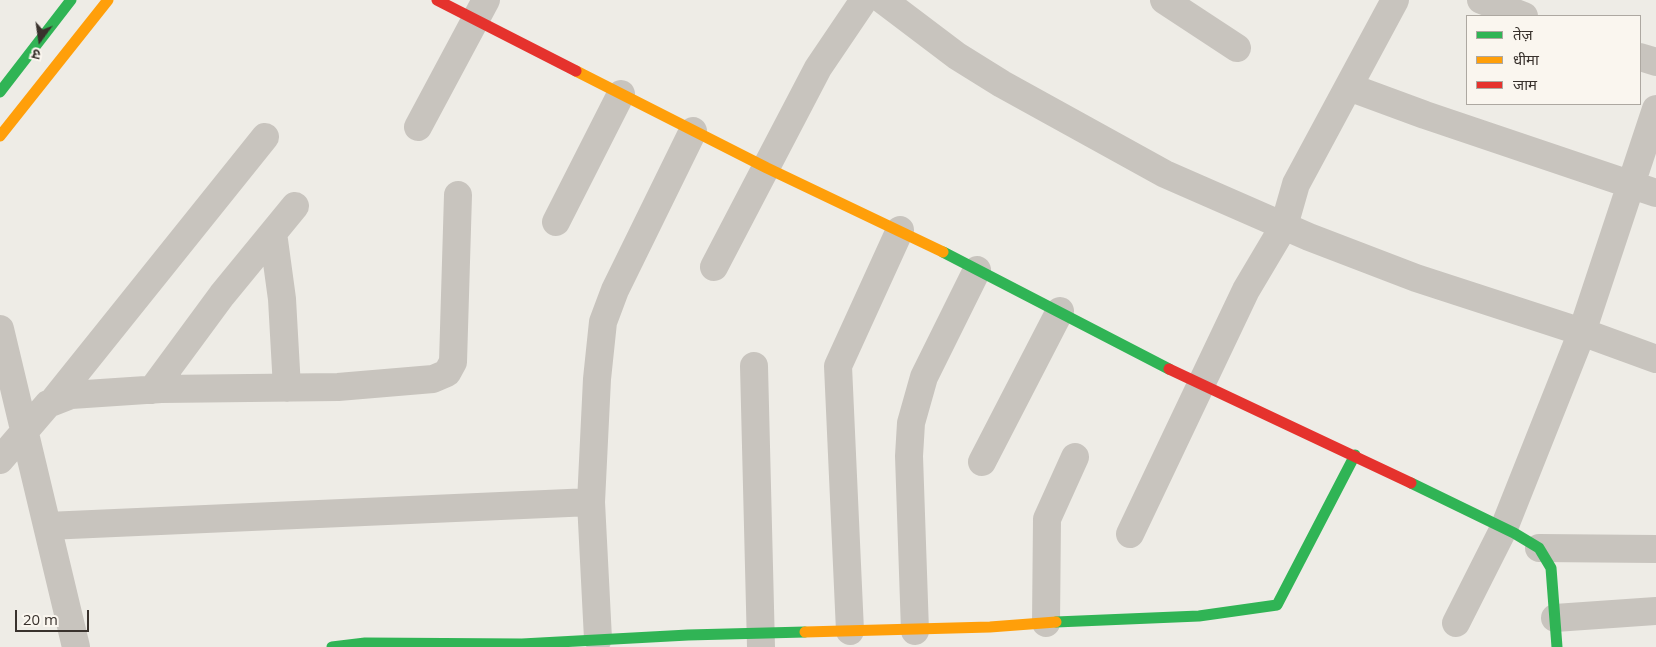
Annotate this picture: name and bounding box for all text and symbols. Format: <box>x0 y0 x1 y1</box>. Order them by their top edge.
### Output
north arrow <box>15 15 65 65</box>
legend <box>1466 15 1641 105</box>
text: तेज़ <box>1513 24 1533 44</box>
text: उ <box>30 45 43 65</box>
text: धीमा <box>1513 49 1539 69</box>
text: जाम <box>1513 74 1537 94</box>
scale bar <box>18 600 91 632</box>
text: 20 m <box>23 609 58 629</box>

